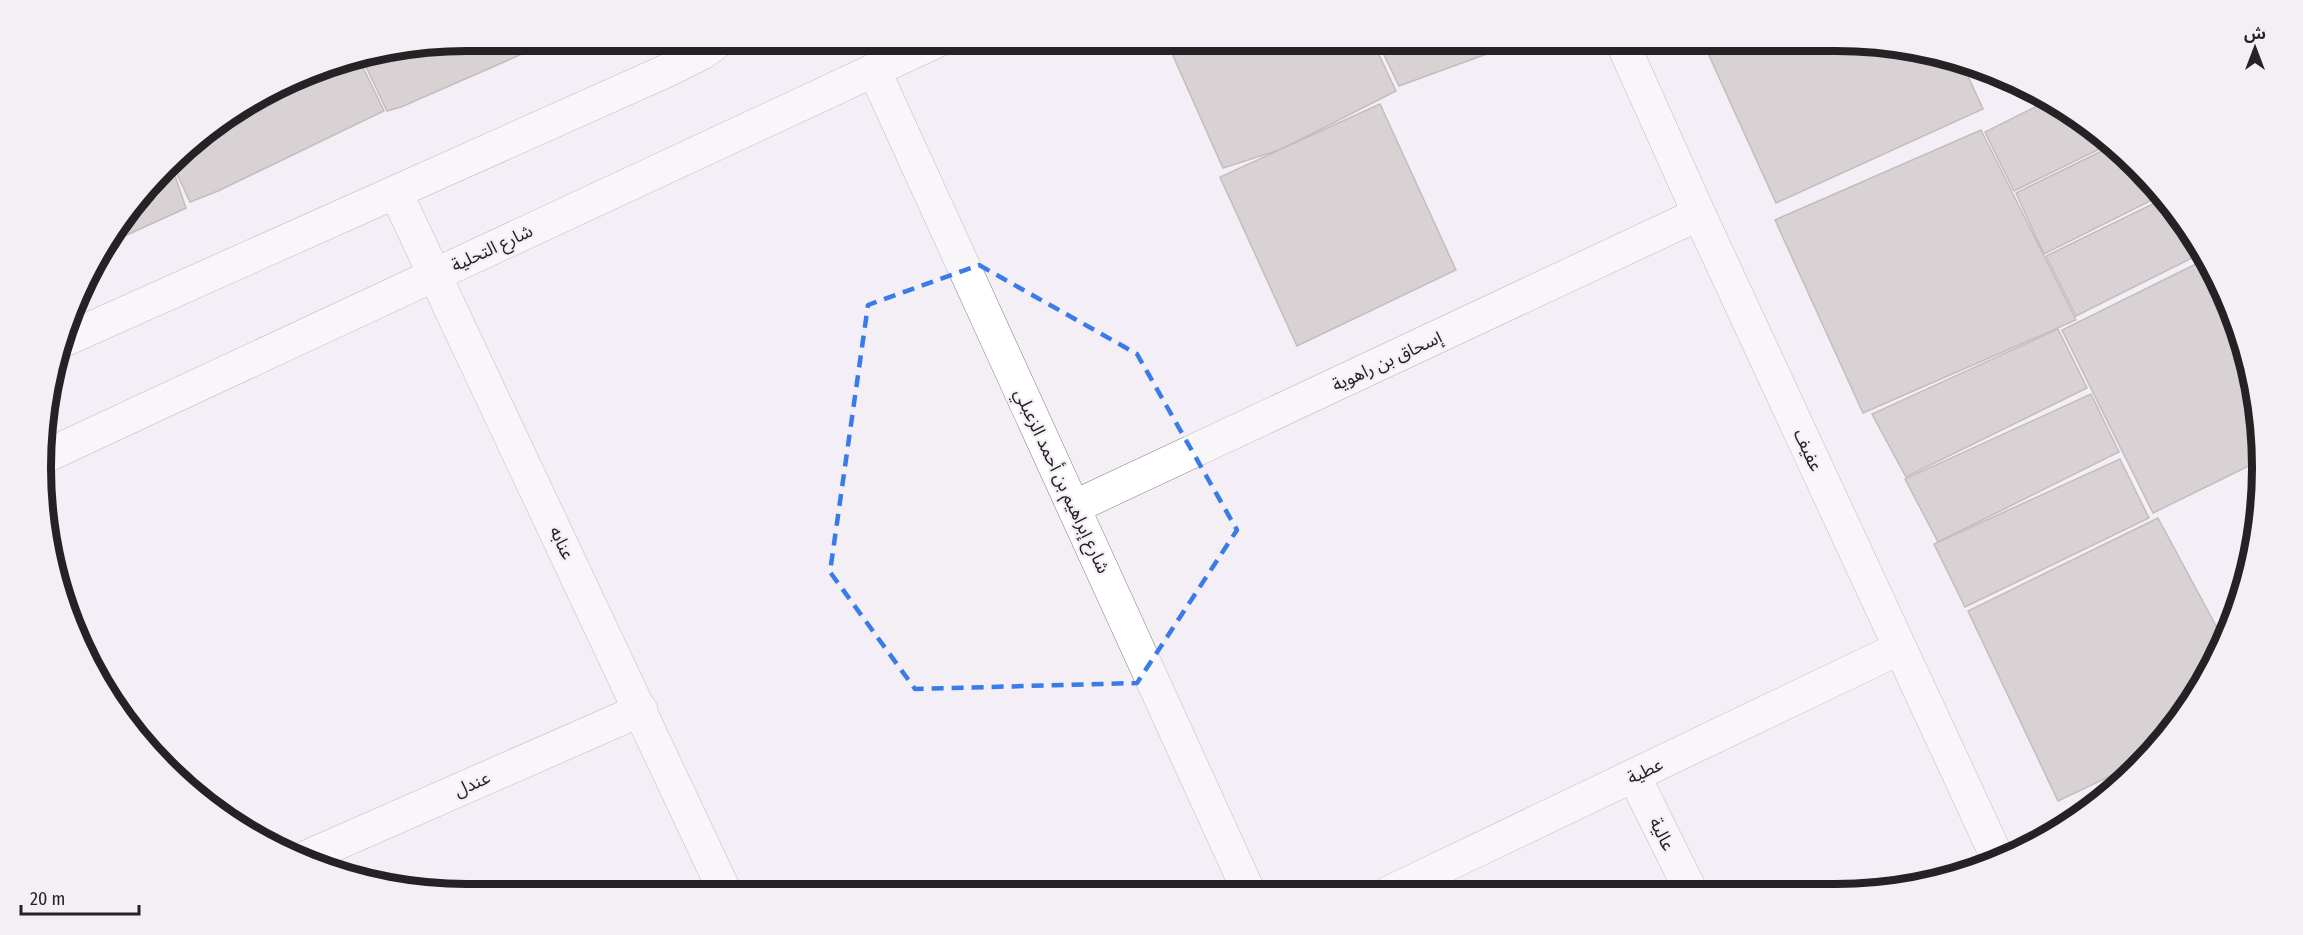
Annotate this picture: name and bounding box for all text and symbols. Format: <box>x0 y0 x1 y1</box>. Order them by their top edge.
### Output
north arrow <box>2225 18 2285 78</box>
text: ش <box>2244 24 2266 43</box>
street label: شارع التحلية <box>448 220 537 279</box>
street label: إسحاق بن راهوية <box>1329 326 1446 397</box>
street label: شارع إبراهيم بن أحمد الزعبلي <box>1007 385 1115 578</box>
street label: عفيف <box>1789 425 1827 475</box>
street label: عنابه <box>545 523 579 563</box>
street label: عطية <box>1623 753 1667 789</box>
street label: عندل <box>450 766 494 802</box>
street label: عالية <box>1645 814 1679 854</box>
scale bar <box>21 878 140 916</box>
text: 20 m <box>30 888 65 910</box>

